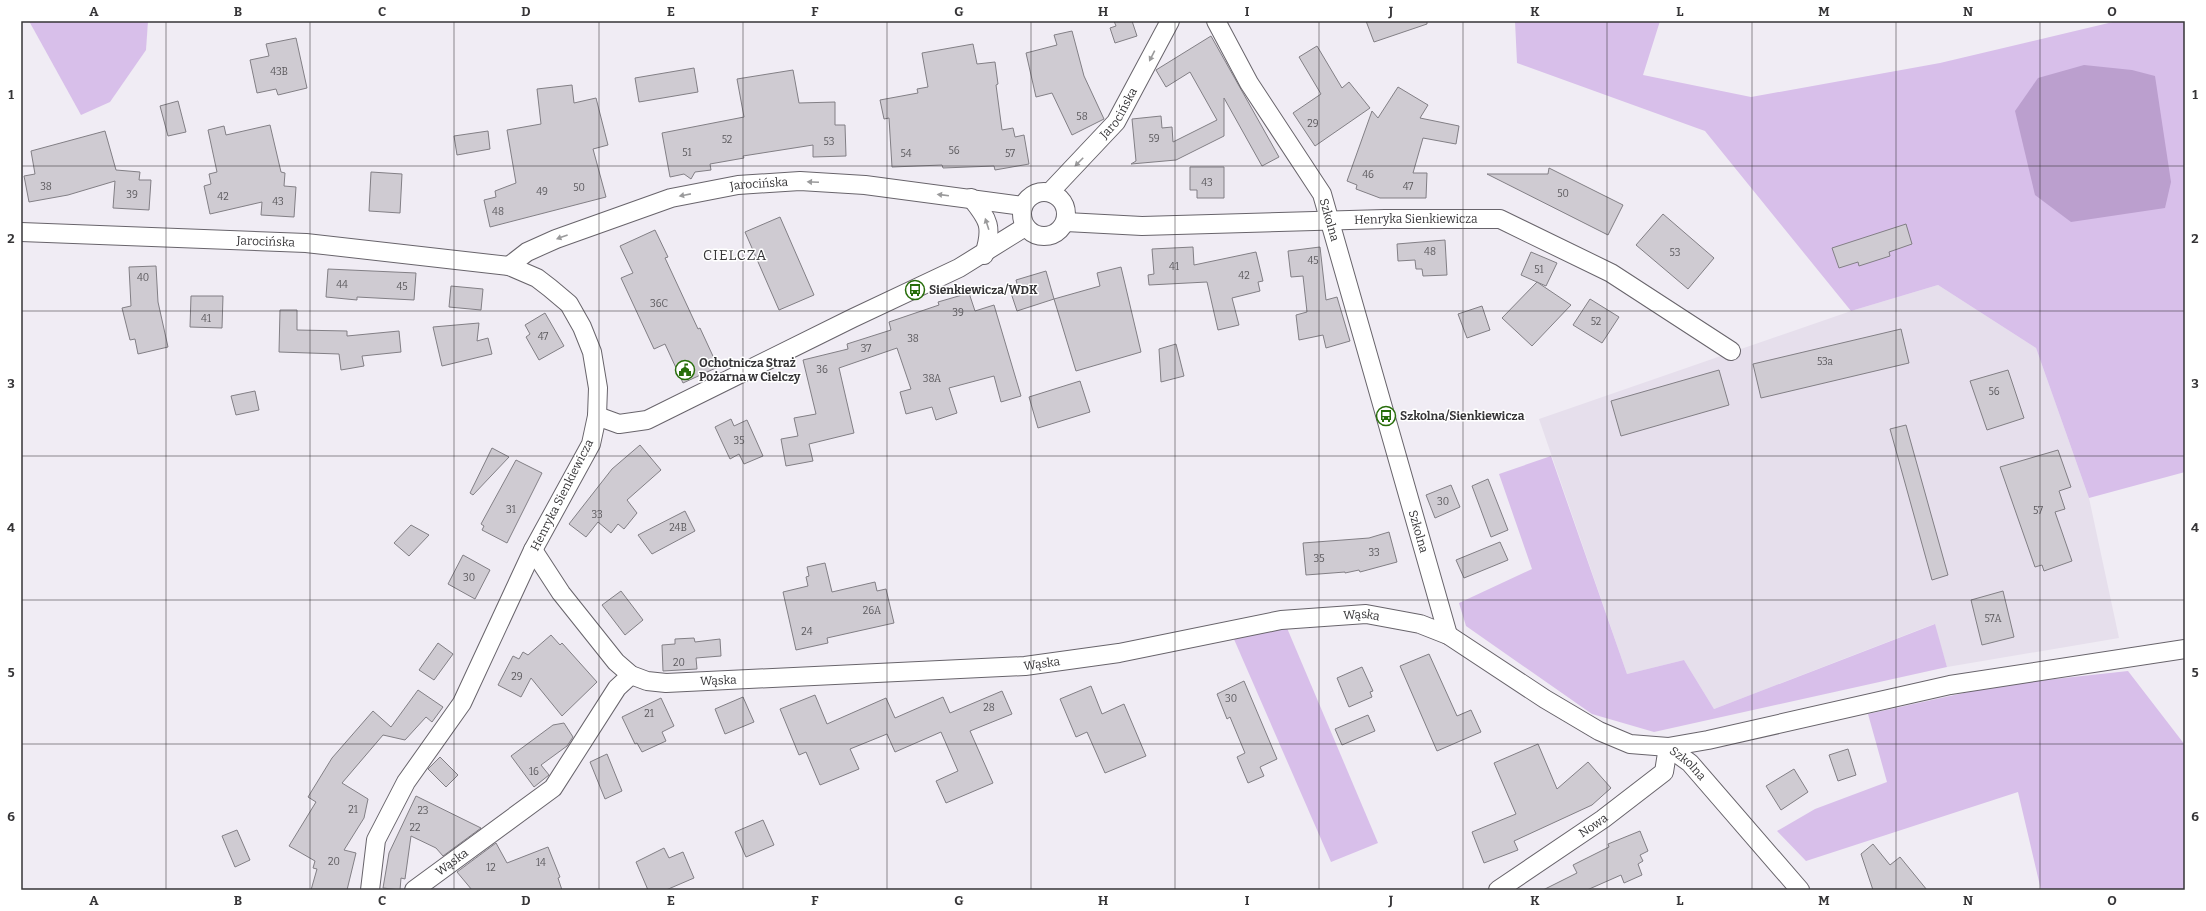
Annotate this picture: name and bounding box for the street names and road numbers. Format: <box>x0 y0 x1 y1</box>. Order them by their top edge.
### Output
street label: Jarocińska <box>1096 85 1140 142</box>
street label: Jarocińska <box>728 175 789 194</box>
street label: Szkolna <box>1317 197 1342 243</box>
street label: Henryka Sienkiewicza <box>1354 212 1478 227</box>
street label: Jarocińska <box>235 233 296 250</box>
street label: Henryka Sienkiewicza <box>528 437 596 553</box>
street label: Szkolna <box>1406 508 1431 555</box>
street label: Wąska <box>1343 607 1381 623</box>
street label: Wąska <box>1023 654 1061 673</box>
street label: Wąska <box>700 673 737 688</box>
street label: Szkolna <box>1667 744 1709 783</box>
street label: Nowa <box>1576 811 1611 840</box>
street label: Wąska <box>433 845 471 879</box>

